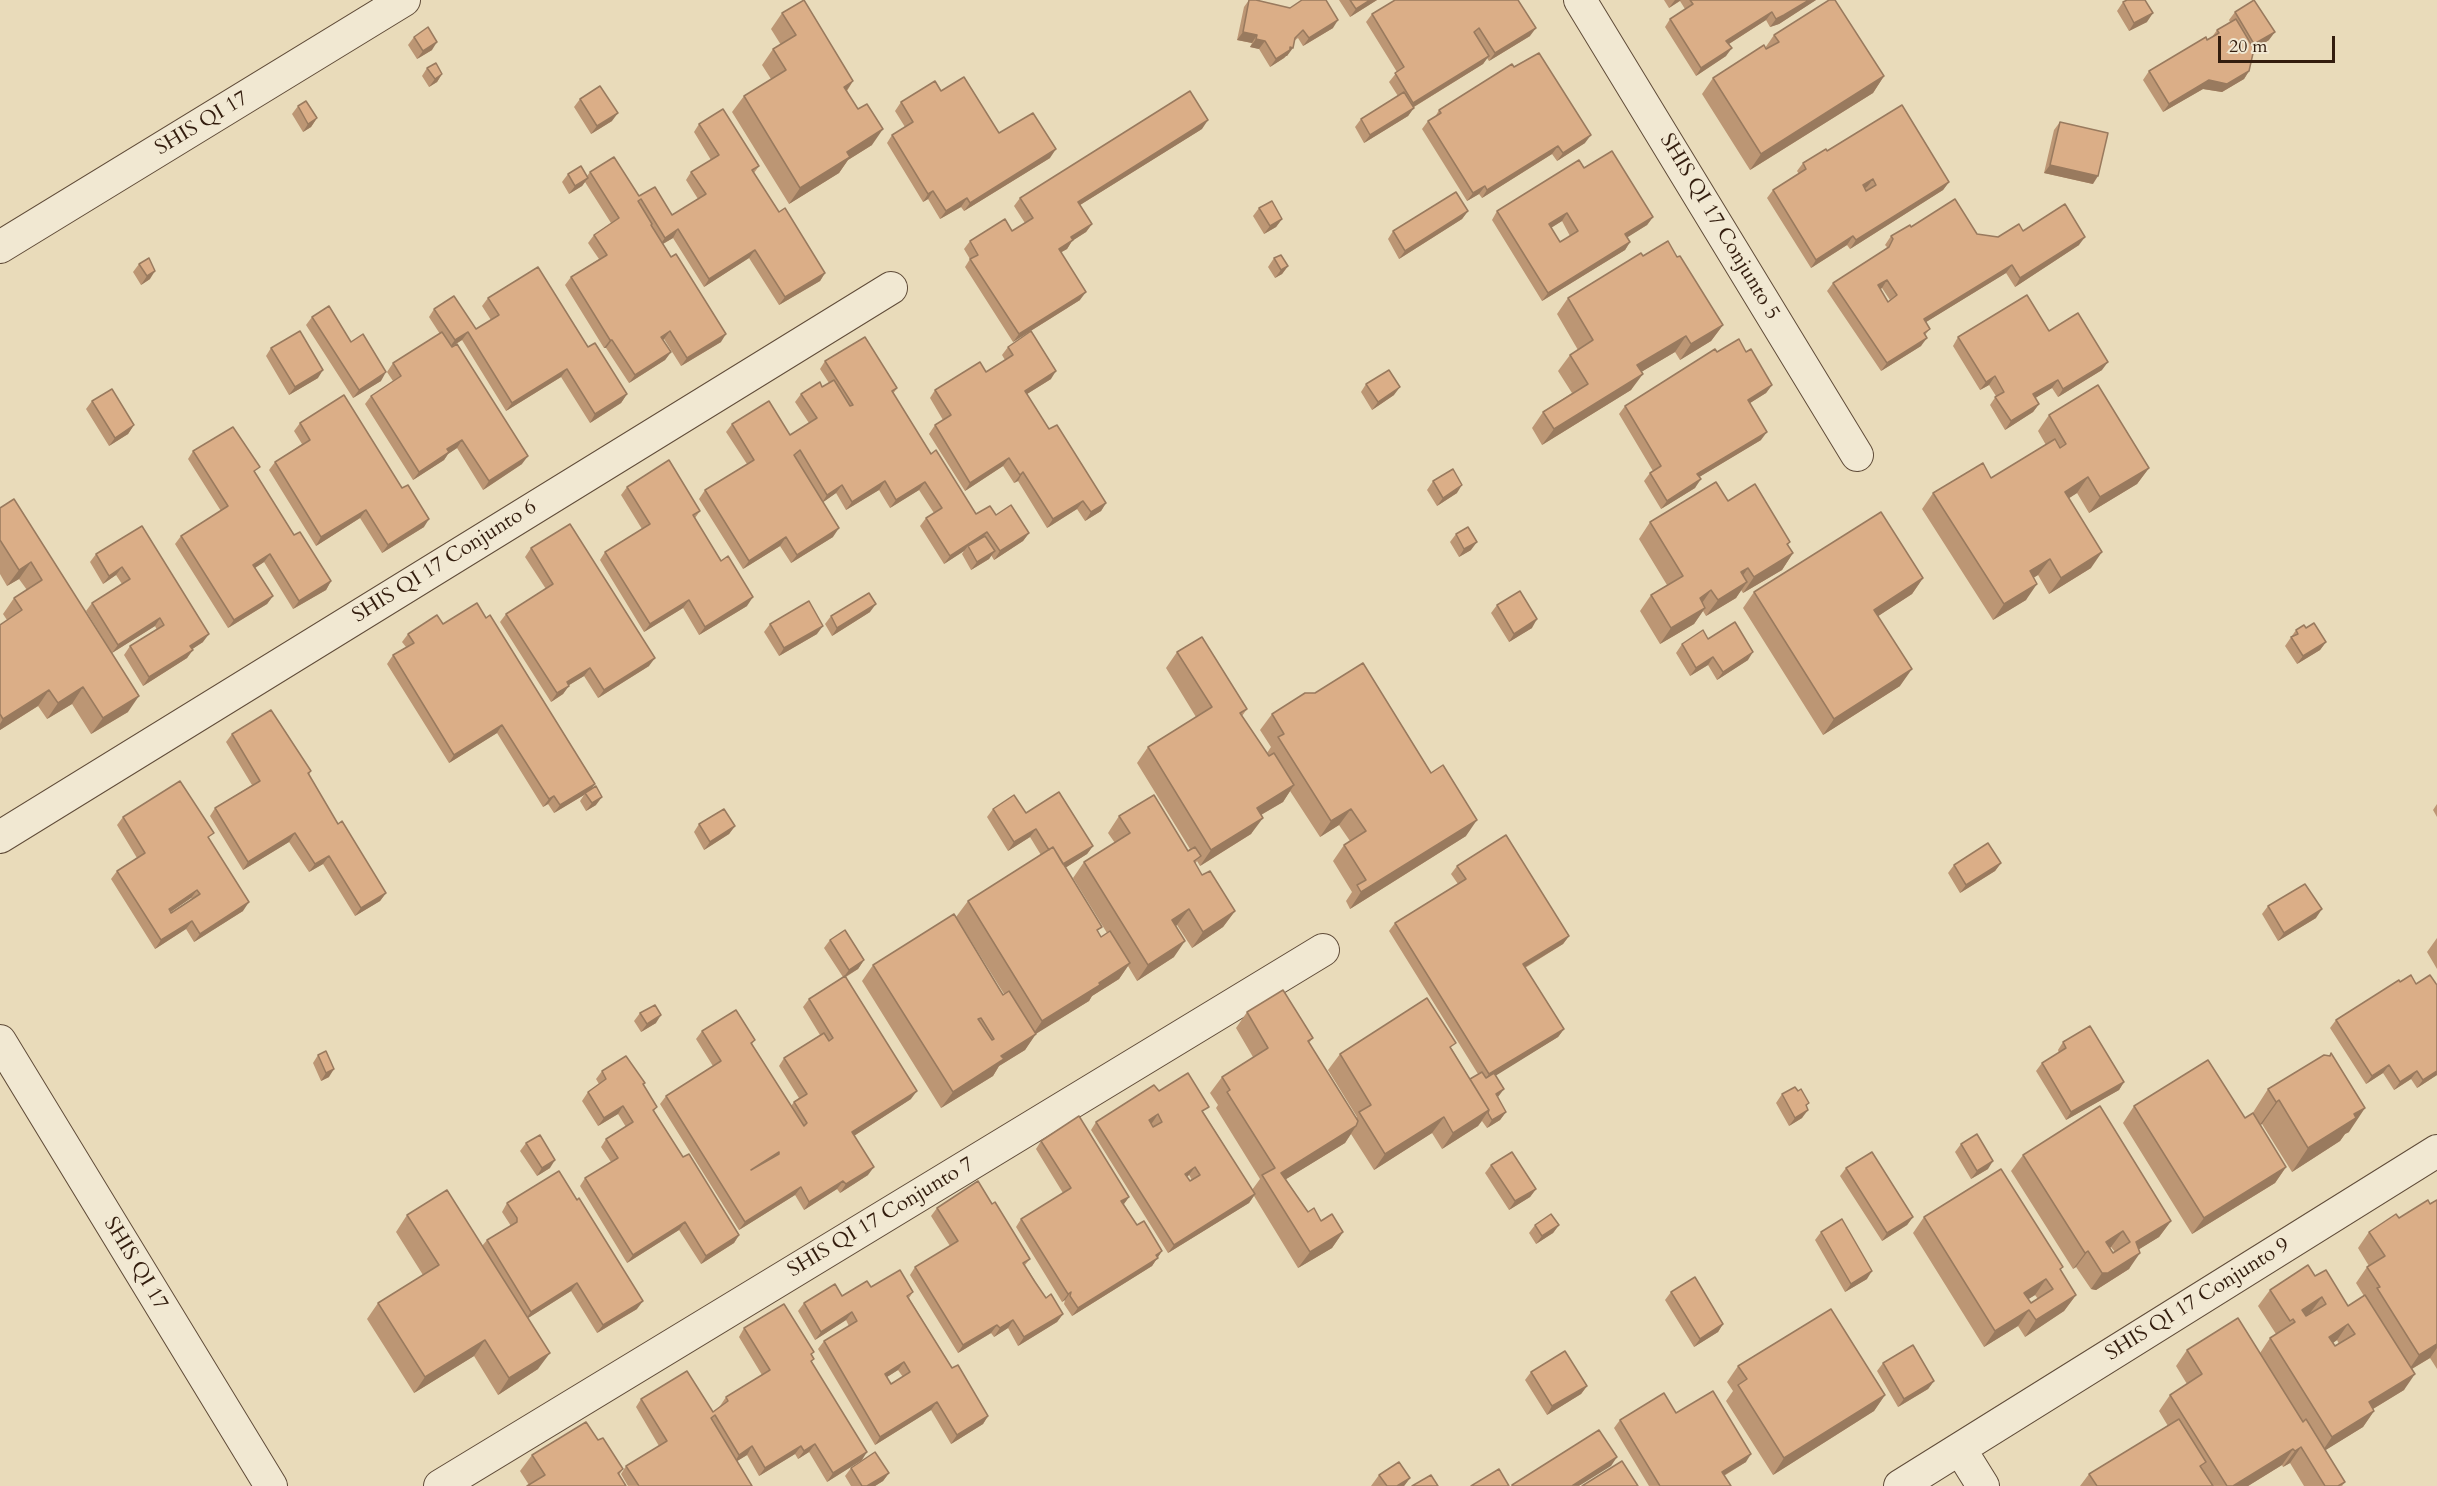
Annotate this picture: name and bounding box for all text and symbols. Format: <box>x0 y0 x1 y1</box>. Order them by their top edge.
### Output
scale bar <box>2221 24 2338 62</box>
text: 20 m <box>2229 34 2268 59</box>
street label: SHIS QI 17 <box>151 86 253 162</box>
street label: SHIS QI 17 Conjunto 5 <box>1653 129 1785 325</box>
street label: SHIS QI 17 Conjunto 6 <box>348 495 542 629</box>
street label: SHIS QI 17 Conjunto 7 <box>783 1152 979 1284</box>
street label: SHIS QI 17 <box>97 1213 173 1315</box>
street label: SHIS QI 17 Conjunto 9 <box>2101 1233 2295 1367</box>

